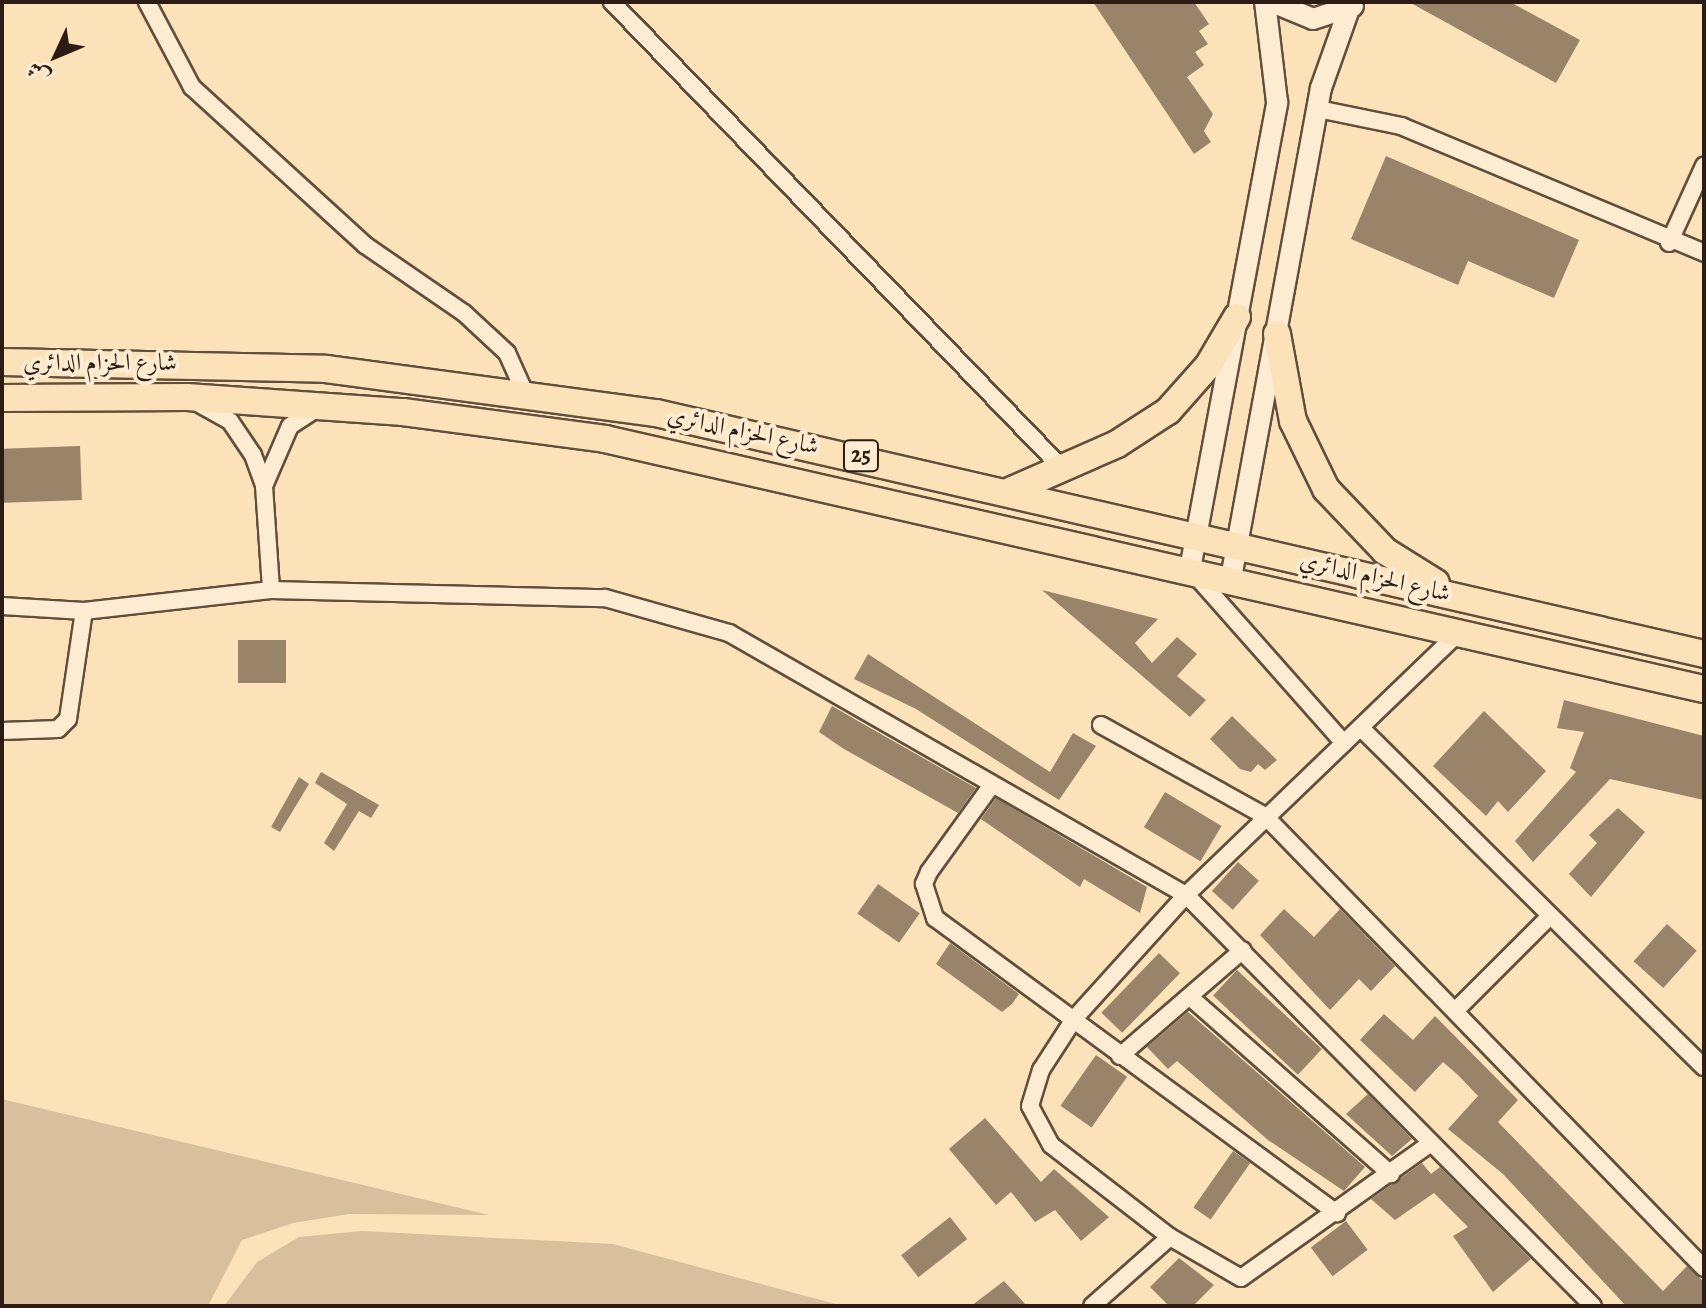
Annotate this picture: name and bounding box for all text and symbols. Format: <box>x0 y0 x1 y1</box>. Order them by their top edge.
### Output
north arrow <box>16 16 96 96</box>
text: ش <box>20 54 57 91</box>
street label: شارع الحزام الدائري <box>23 349 177 377</box>
street label: شارع الحزام الدائري <box>665 401 821 461</box>
road number: 25 <box>841 438 881 474</box>
street label: شارع الحزام الدائري <box>1297 546 1453 608</box>

